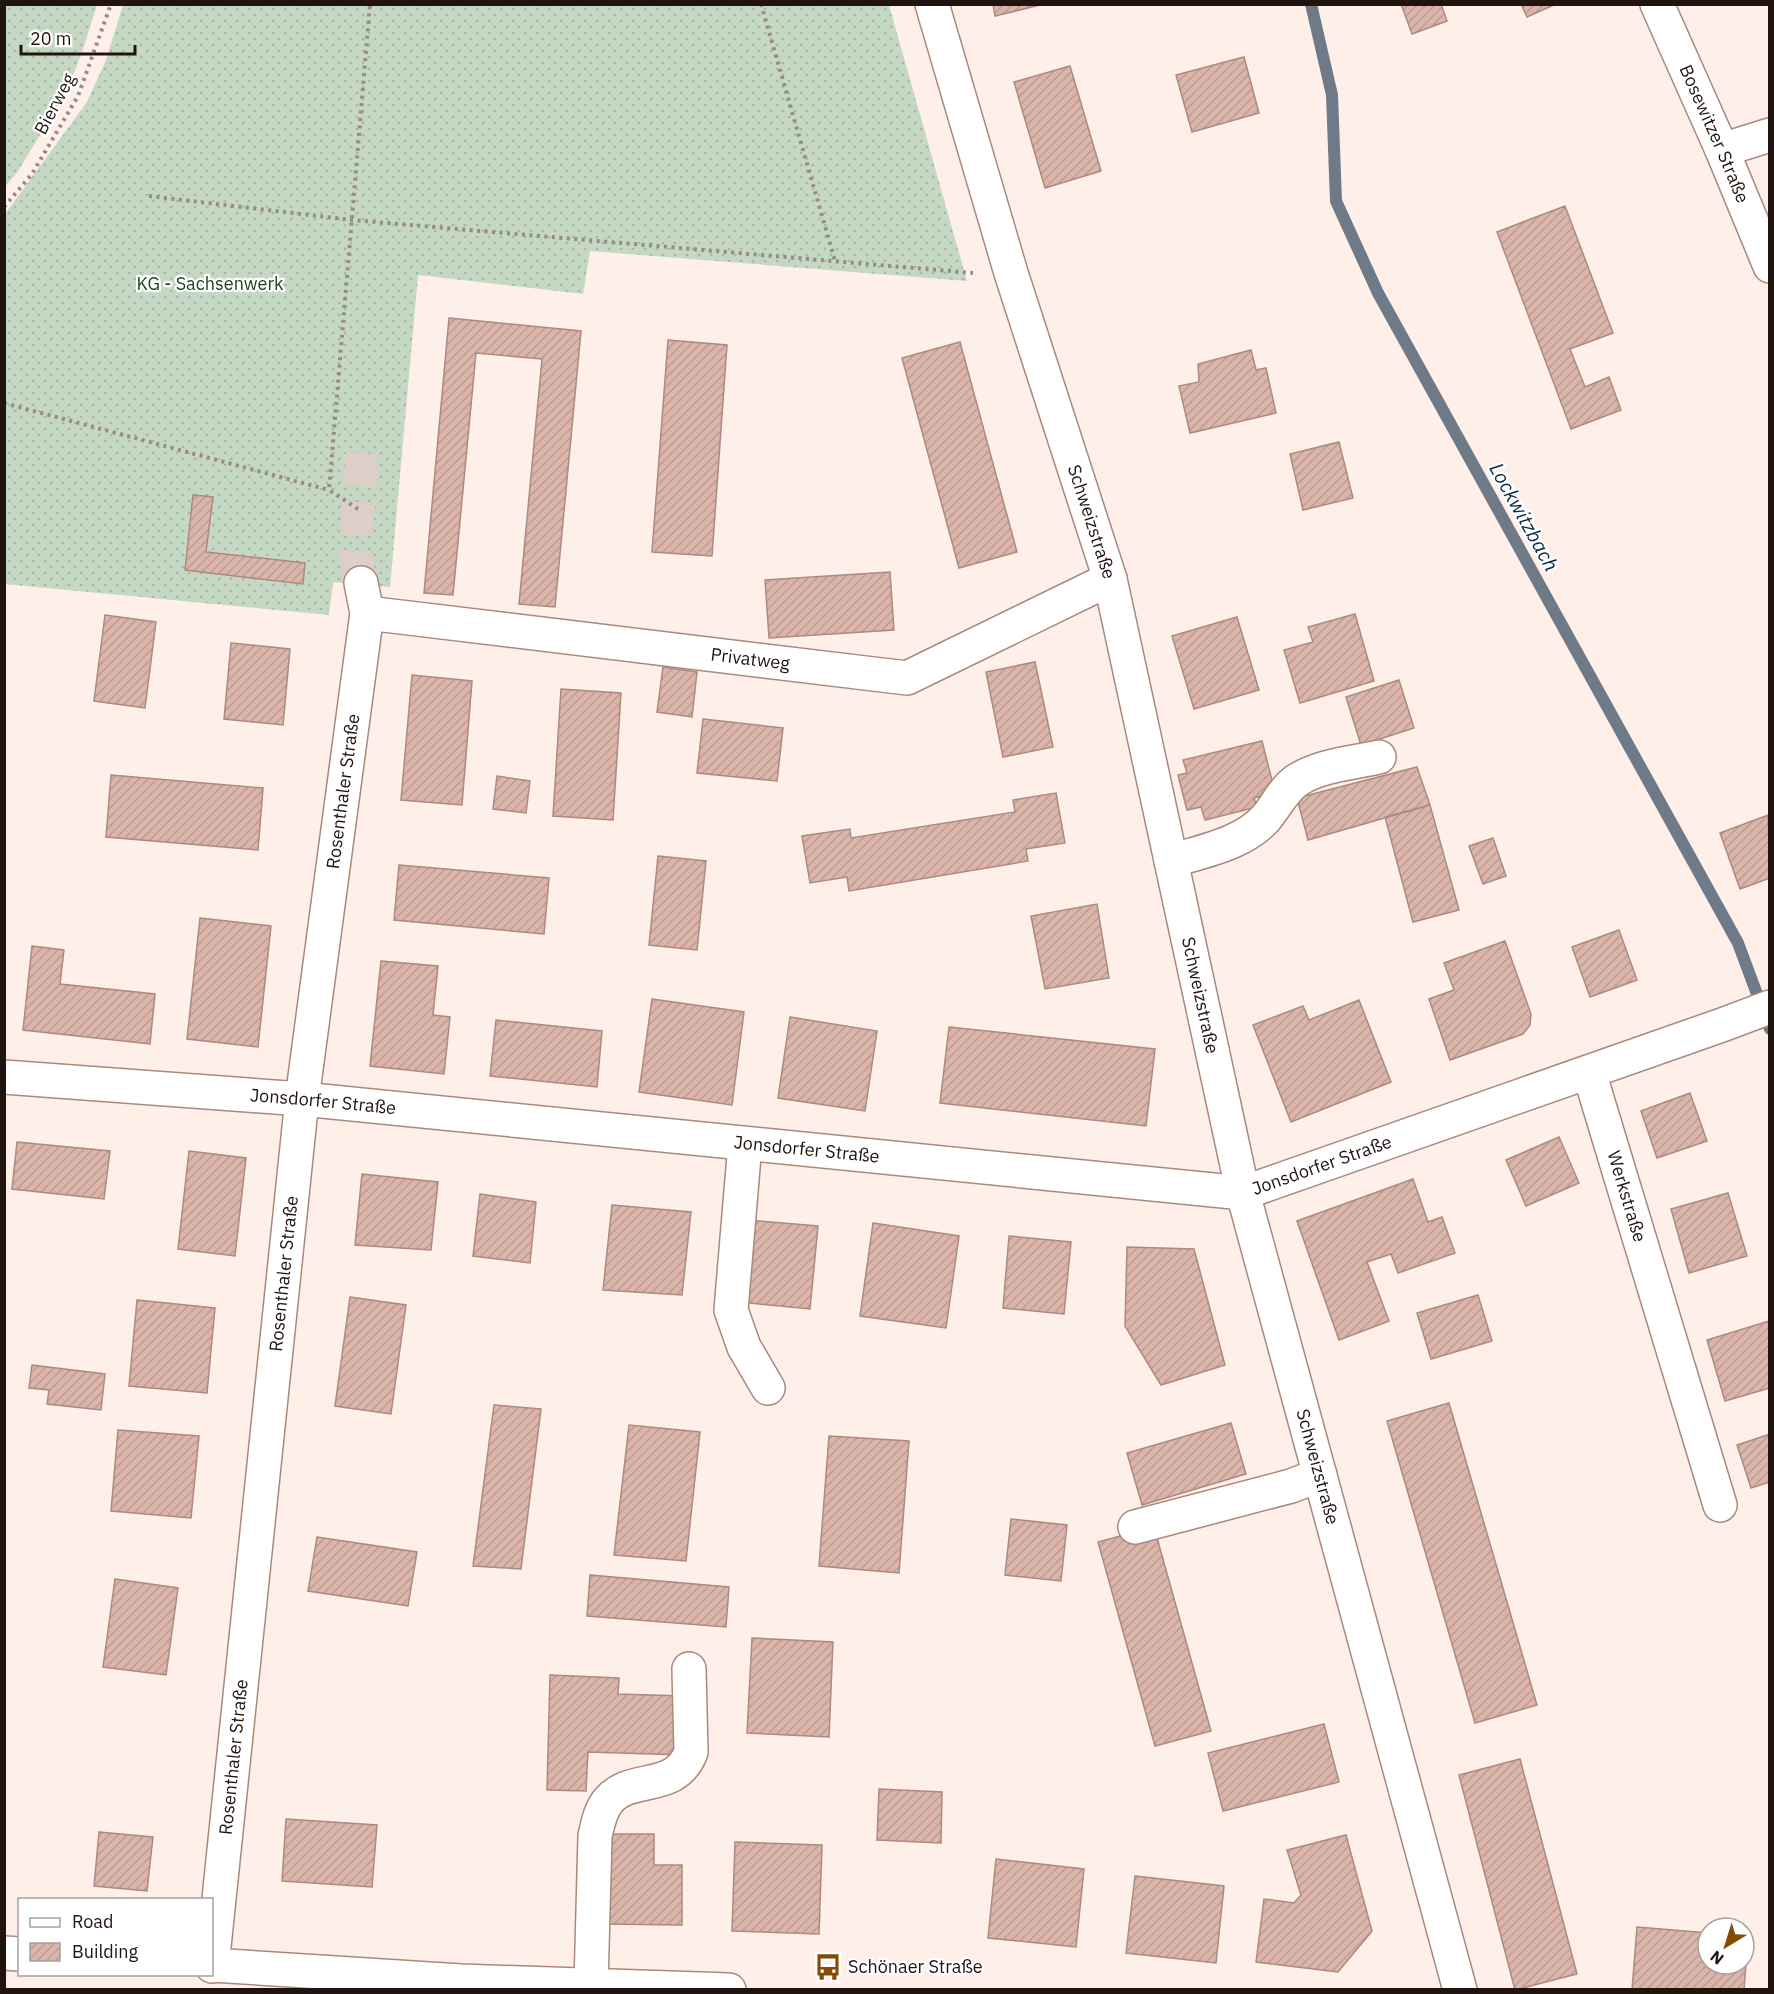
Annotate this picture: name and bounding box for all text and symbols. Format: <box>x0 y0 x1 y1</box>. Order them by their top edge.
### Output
scale bar <box>21 18 135 56</box>
text: 20 m <box>30 27 72 50</box>
street label: Bosewitzer Straße <box>1675 61 1755 206</box>
street label: Bierweg <box>29 69 80 138</box>
park label: KG - Sachsenwerk <box>137 272 284 295</box>
water label: Lockwitzbach <box>1484 458 1565 576</box>
street label: Schweizstraße <box>1063 462 1121 582</box>
street label: Privatweg <box>709 642 792 675</box>
street label: Rosenthaler Straße <box>321 712 364 870</box>
street label: Schweizstraße <box>1177 935 1225 1056</box>
street label: Jonsdorfer Straße <box>249 1083 397 1119</box>
street label: Jonsdorfer Straße <box>733 1130 881 1168</box>
street label: Jonsdorfer Straße <box>1249 1130 1395 1200</box>
street label: Werkstraße <box>1602 1148 1652 1245</box>
street label: Rosenthaler Straße <box>264 1195 303 1353</box>
street label: Schweizstraße <box>1291 1406 1345 1527</box>
street label: Rosenthaler Straße <box>214 1678 253 1836</box>
legend <box>18 1898 213 1976</box>
text: Road <box>72 1910 113 1933</box>
north arrow <box>1696 1916 1756 1976</box>
text: Building <box>72 1940 139 1963</box>
text: N <box>1706 1946 1727 1969</box>
bus stop icon: Schönaer Straße <box>813 1952 843 1982</box>
place label: Schönaer Straße <box>848 1955 983 1978</box>

